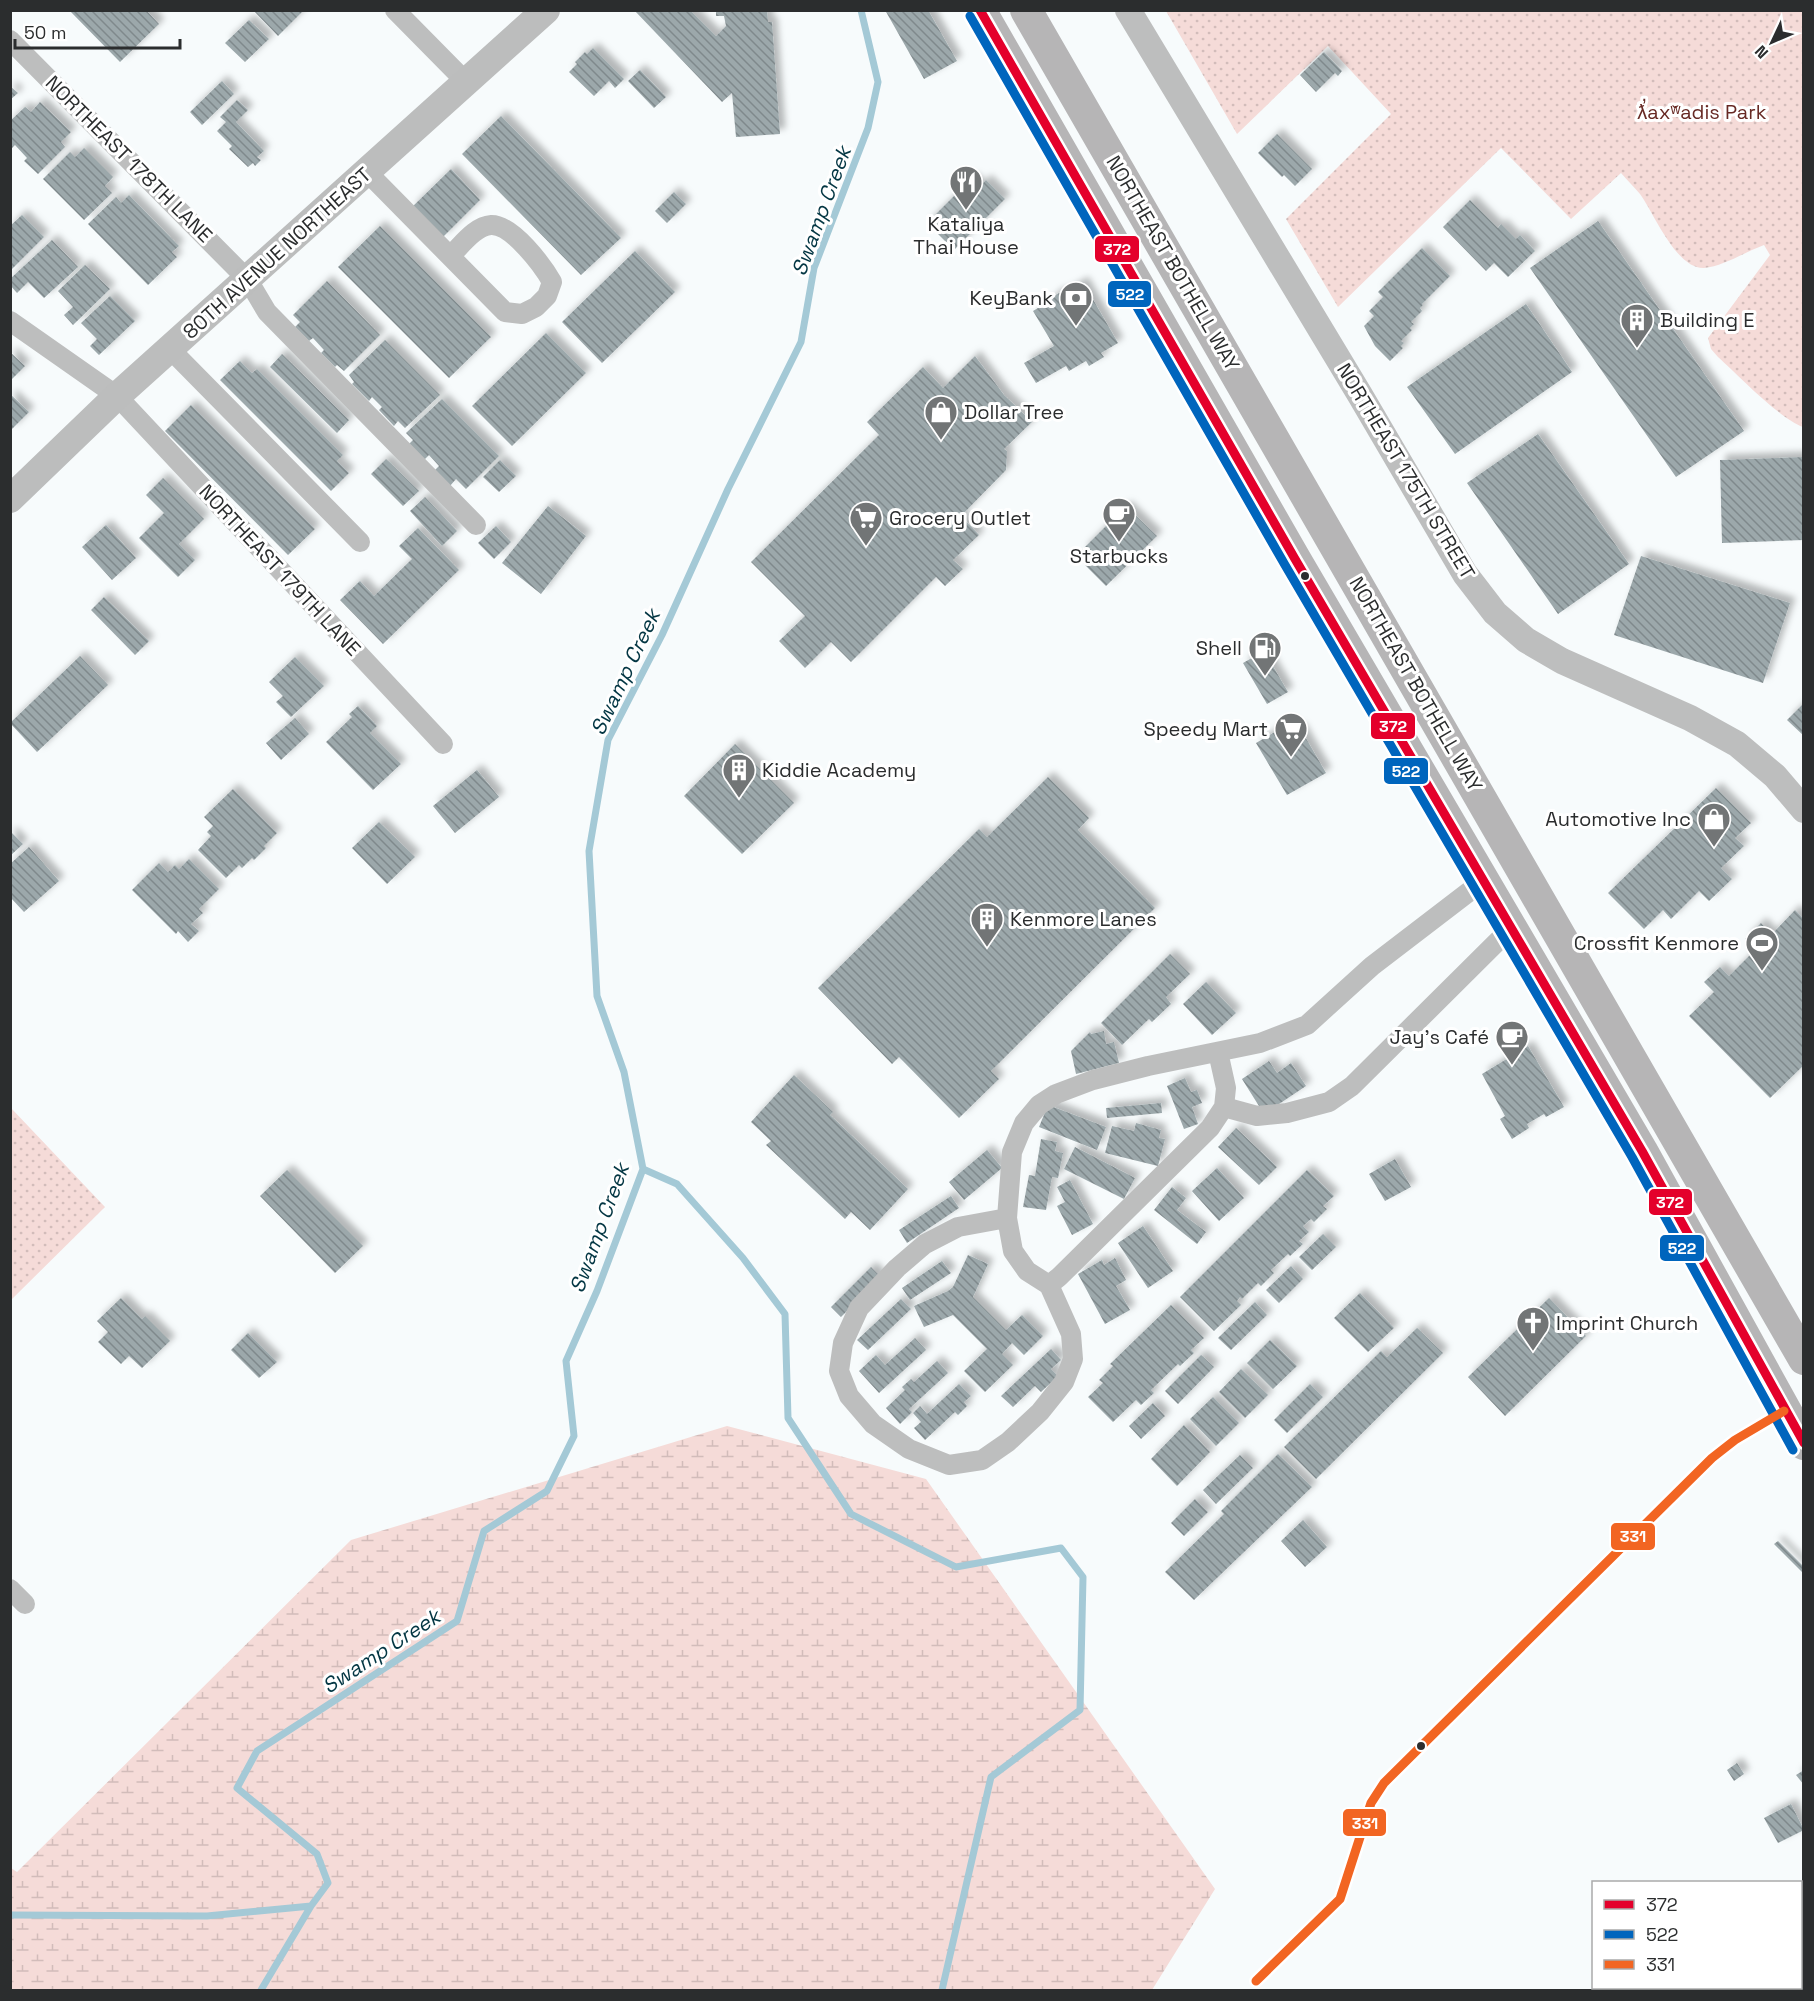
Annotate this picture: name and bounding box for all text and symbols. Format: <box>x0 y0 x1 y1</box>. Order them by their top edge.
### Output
scale bar <box>15 12 180 50</box>
north arrow <box>1742 12 1802 72</box>
text: 50 m <box>24 21 66 44</box>
text: N <box>1750 41 1773 63</box>
street label: NORTHEAST 178TH LANE <box>40 70 218 248</box>
park label: ƛ̕ax̌ʷadis Park <box>1637 98 1767 125</box>
water label: Swamp Creek <box>785 140 858 279</box>
street label: NORTHEAST BOTHELL WAY <box>1101 151 1245 375</box>
street label: 80TH AVENUE NORTHEAST <box>177 161 377 344</box>
restaurant icon: Kataliya Thai House <box>948 164 984 211</box>
place label: Kataliya Thai House <box>913 211 1019 260</box>
line badge: 372 <box>1094 235 1140 263</box>
text: 372 <box>1103 239 1131 260</box>
bank icon: KeyBank <box>1058 280 1094 327</box>
line badge: 522 <box>1107 280 1152 308</box>
text: 522 <box>1116 284 1144 305</box>
place label: KeyBank <box>969 285 1053 311</box>
building icon: Building E <box>1619 302 1655 349</box>
place label: Building E <box>1660 307 1755 333</box>
street label: NORTHEAST 175TH STREET <box>1331 358 1481 584</box>
shop icon: Dollar Tree <box>923 394 959 441</box>
place label: Dollar Tree <box>964 399 1064 425</box>
street label: NORTHEAST 179TH LANE <box>194 479 366 661</box>
cafe icon: Starbucks <box>1101 496 1137 543</box>
supermarket icon: Grocery Outlet <box>848 500 884 547</box>
place label: Grocery Outlet <box>889 505 1031 531</box>
place label: Starbucks <box>1070 543 1168 569</box>
unlabelled marker <box>1299 570 1311 582</box>
street label: NORTHEAST BOTHELL WAY <box>1344 572 1488 796</box>
water label: Swamp Creek <box>584 602 667 739</box>
fuel station icon: Shell <box>1247 630 1283 677</box>
place label: Shell <box>1196 635 1242 661</box>
supermarket icon: Speedy Mart <box>1273 711 1309 758</box>
line badge: 372 <box>1370 712 1416 740</box>
place label: Speedy Mart <box>1143 716 1268 742</box>
text: 372 <box>1379 716 1407 737</box>
building icon: Kiddie Academy <box>721 752 757 799</box>
place label: Kiddie Academy <box>762 757 916 783</box>
line badge: 522 <box>1383 757 1429 785</box>
text: 522 <box>1392 761 1420 782</box>
shop icon: Automotive Inc <box>1696 801 1732 848</box>
place label: Automotive Inc <box>1545 806 1691 832</box>
building icon: Kenmore Lanes <box>969 901 1005 948</box>
place label: Kenmore Lanes <box>1010 906 1157 932</box>
sports icon: Crossfit Kenmore <box>1744 925 1780 972</box>
place label: Crossfit Kenmore <box>1574 930 1739 956</box>
cafe icon: Jay's Café <box>1494 1019 1530 1066</box>
place label: Jay's Café <box>1390 1024 1489 1050</box>
water label: Swamp Creek <box>563 1157 636 1296</box>
line badge: 372 <box>1648 1188 1693 1216</box>
text: 372 <box>1656 1192 1684 1213</box>
line badge: 522 <box>1659 1234 1705 1262</box>
text: 522 <box>1668 1238 1696 1259</box>
church icon: Imprint Church <box>1515 1305 1551 1352</box>
place label: Imprint Church <box>1556 1310 1698 1336</box>
line badge: 331 <box>1610 1522 1656 1551</box>
text: 331 <box>1620 1526 1646 1547</box>
water label: Swamp Creek <box>317 1601 448 1699</box>
unlabelled marker <box>1415 1740 1427 1752</box>
line badge: 331 <box>1342 1808 1387 1837</box>
text: 331 <box>1352 1813 1378 1834</box>
legend <box>1592 1881 1802 1989</box>
text: 372 <box>1646 1893 1678 1916</box>
text: 522 <box>1646 1923 1678 1946</box>
text: 331 <box>1646 1953 1675 1976</box>

